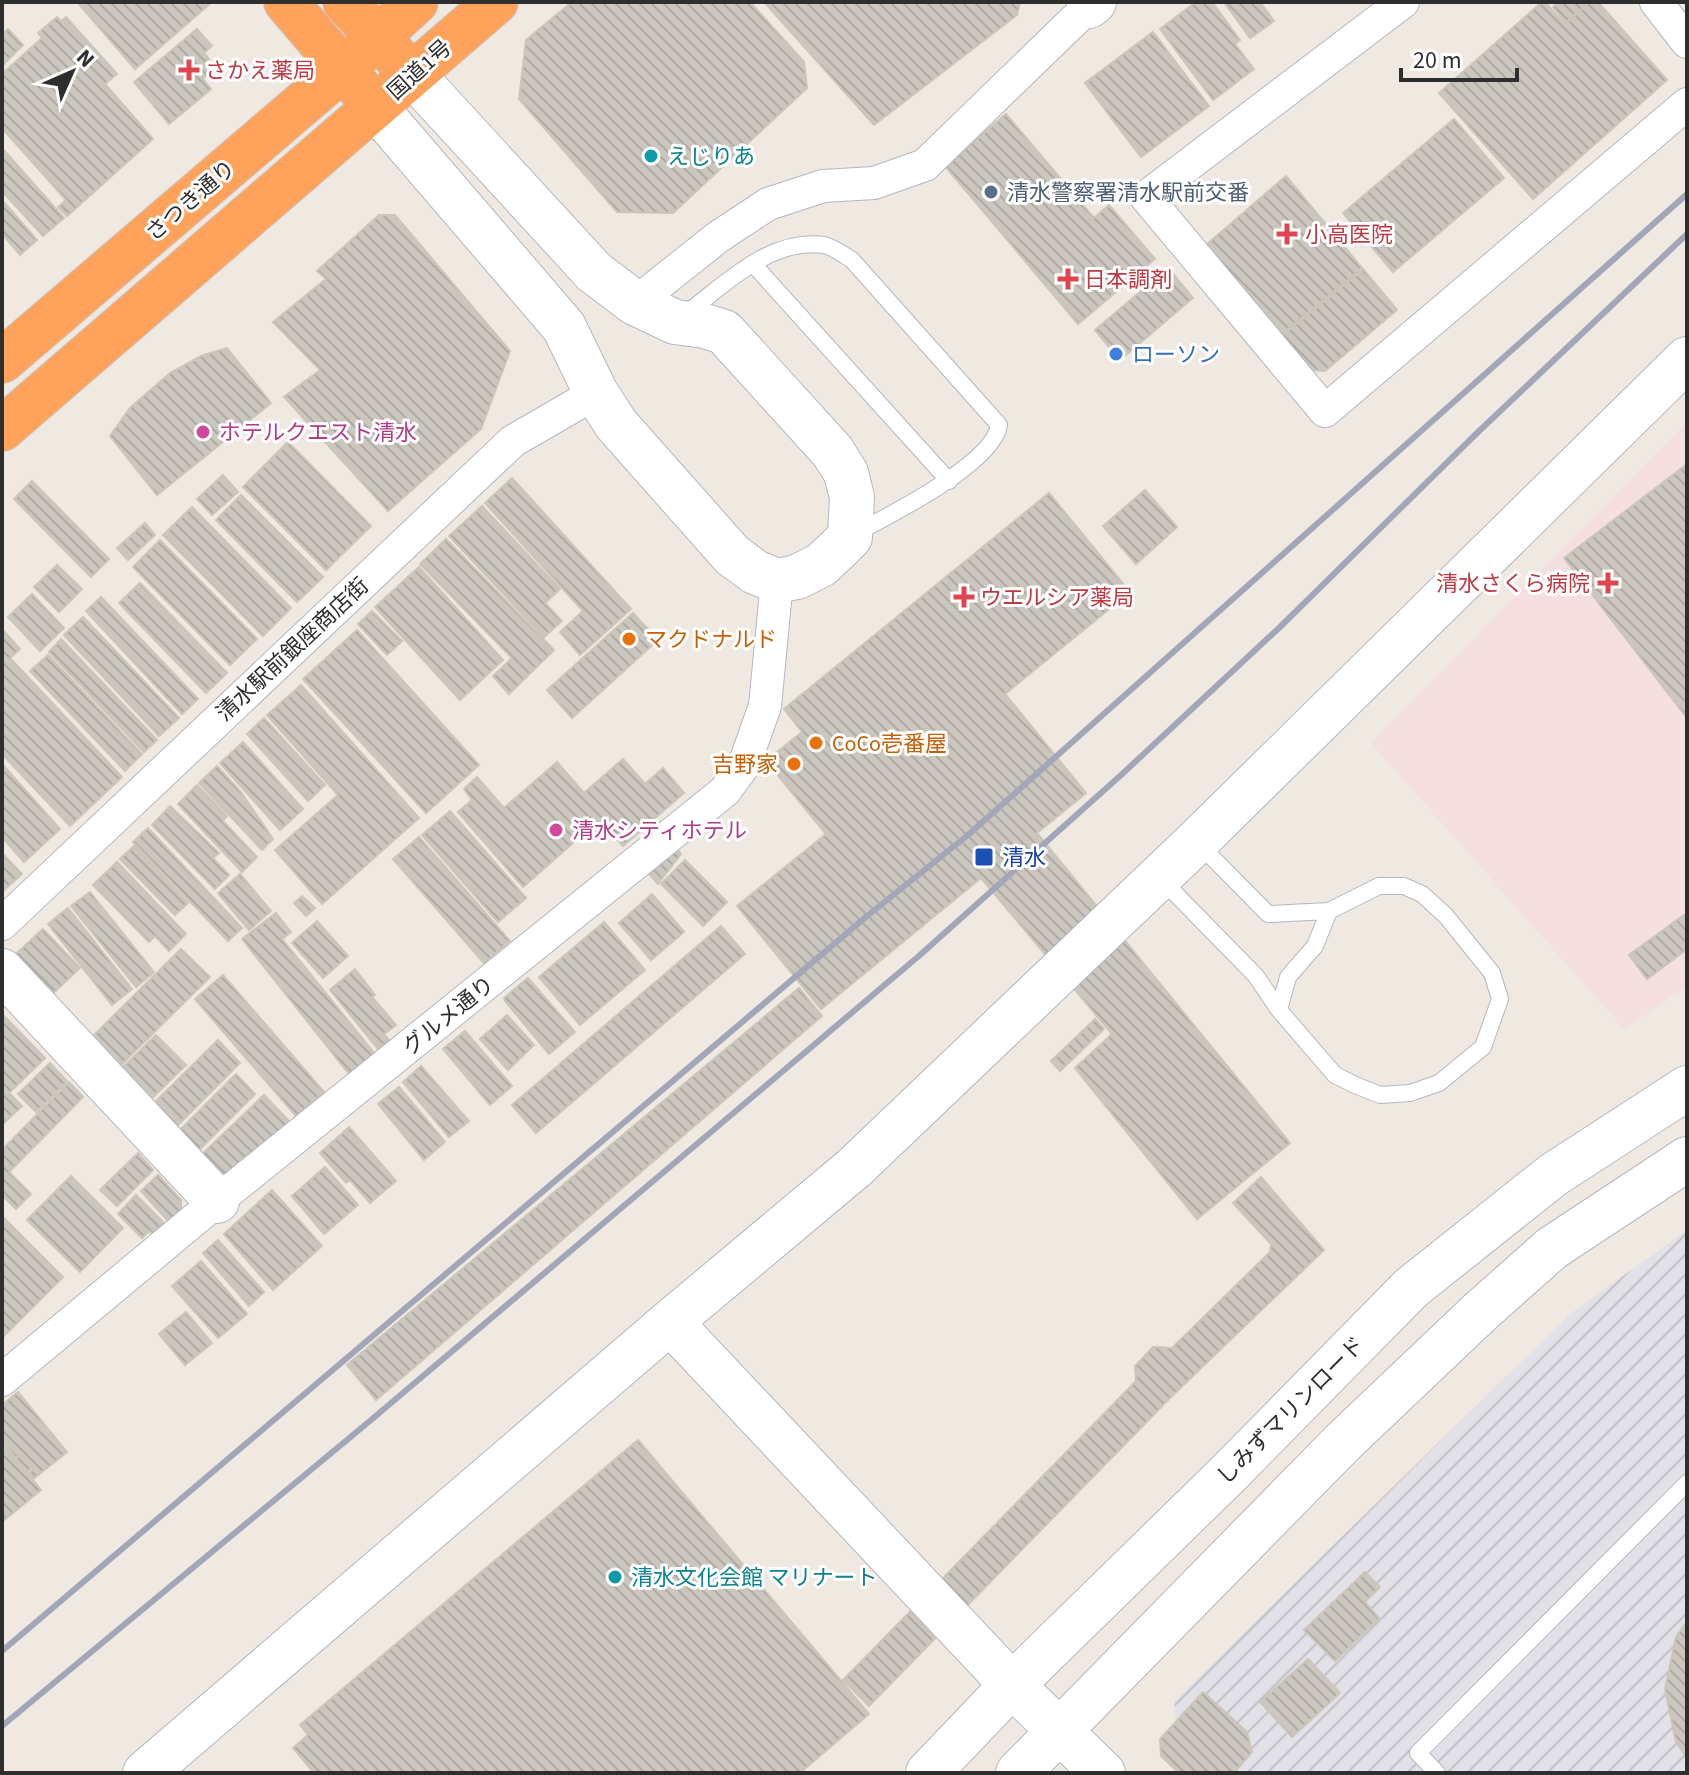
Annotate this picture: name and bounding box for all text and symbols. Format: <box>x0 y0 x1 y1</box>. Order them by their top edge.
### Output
north arrow <box>32 32 112 112</box>
street label: 国道1号 <box>380 32 459 107</box>
scale bar <box>1401 32 1517 82</box>
text: N <box>69 42 102 75</box>
text: 20 m <box>1413 43 1462 78</box>
place label: さかえ薬局 <box>205 55 315 87</box>
marker: さかえ薬局 <box>180 61 198 79</box>
place label: えじりあ <box>667 141 755 173</box>
marker: えじりあ <box>642 147 660 165</box>
street label: さつき通り <box>139 153 243 249</box>
place label: 清水警察署清水駅前交番 <box>1007 177 1249 209</box>
marker: 清水警察署清水駅前交番 <box>982 183 1000 201</box>
place label: 小高医院 <box>1305 219 1393 251</box>
marker: 小高医院 <box>1276 223 1298 245</box>
place label: 日本調剤 <box>1084 264 1172 296</box>
marker: 日本調剤 <box>1059 270 1077 288</box>
place label: ローソン <box>1132 339 1220 371</box>
marker: ローソン <box>1107 345 1125 363</box>
place label: ホテルクエスト清水 <box>219 417 417 449</box>
marker: ホテルクエスト清水 <box>194 423 212 441</box>
place label: 清水さくら病院 <box>1436 568 1590 600</box>
street label: 清水駅前銀座商店街 <box>209 571 376 729</box>
marker: 清水さくら病院 <box>1597 572 1619 594</box>
place label: ウエルシア薬局 <box>980 582 1134 614</box>
marker: ウエルシア薬局 <box>955 588 973 606</box>
place label: マクドナルド <box>645 624 777 656</box>
marker: マクドナルド <box>620 630 638 648</box>
place label: CoCo壱番屋 <box>832 728 947 760</box>
marker: CoCo壱番屋 <box>807 734 825 752</box>
place label: 吉野家 <box>712 749 778 781</box>
marker: 吉野家 <box>785 755 803 773</box>
place label: 清水シティホテル <box>572 815 747 847</box>
marker: 清水シティホテル <box>547 821 565 839</box>
place label: 清水 <box>1002 842 1046 874</box>
marker: 清水 <box>973 846 995 868</box>
street label: グルメ通り <box>396 969 501 1063</box>
street label: しみずマリンロード <box>1209 1329 1372 1492</box>
place label: 清水文化会館 マリナート <box>631 1562 877 1594</box>
marker: 清水文化会館 マリナート <box>606 1568 624 1586</box>

